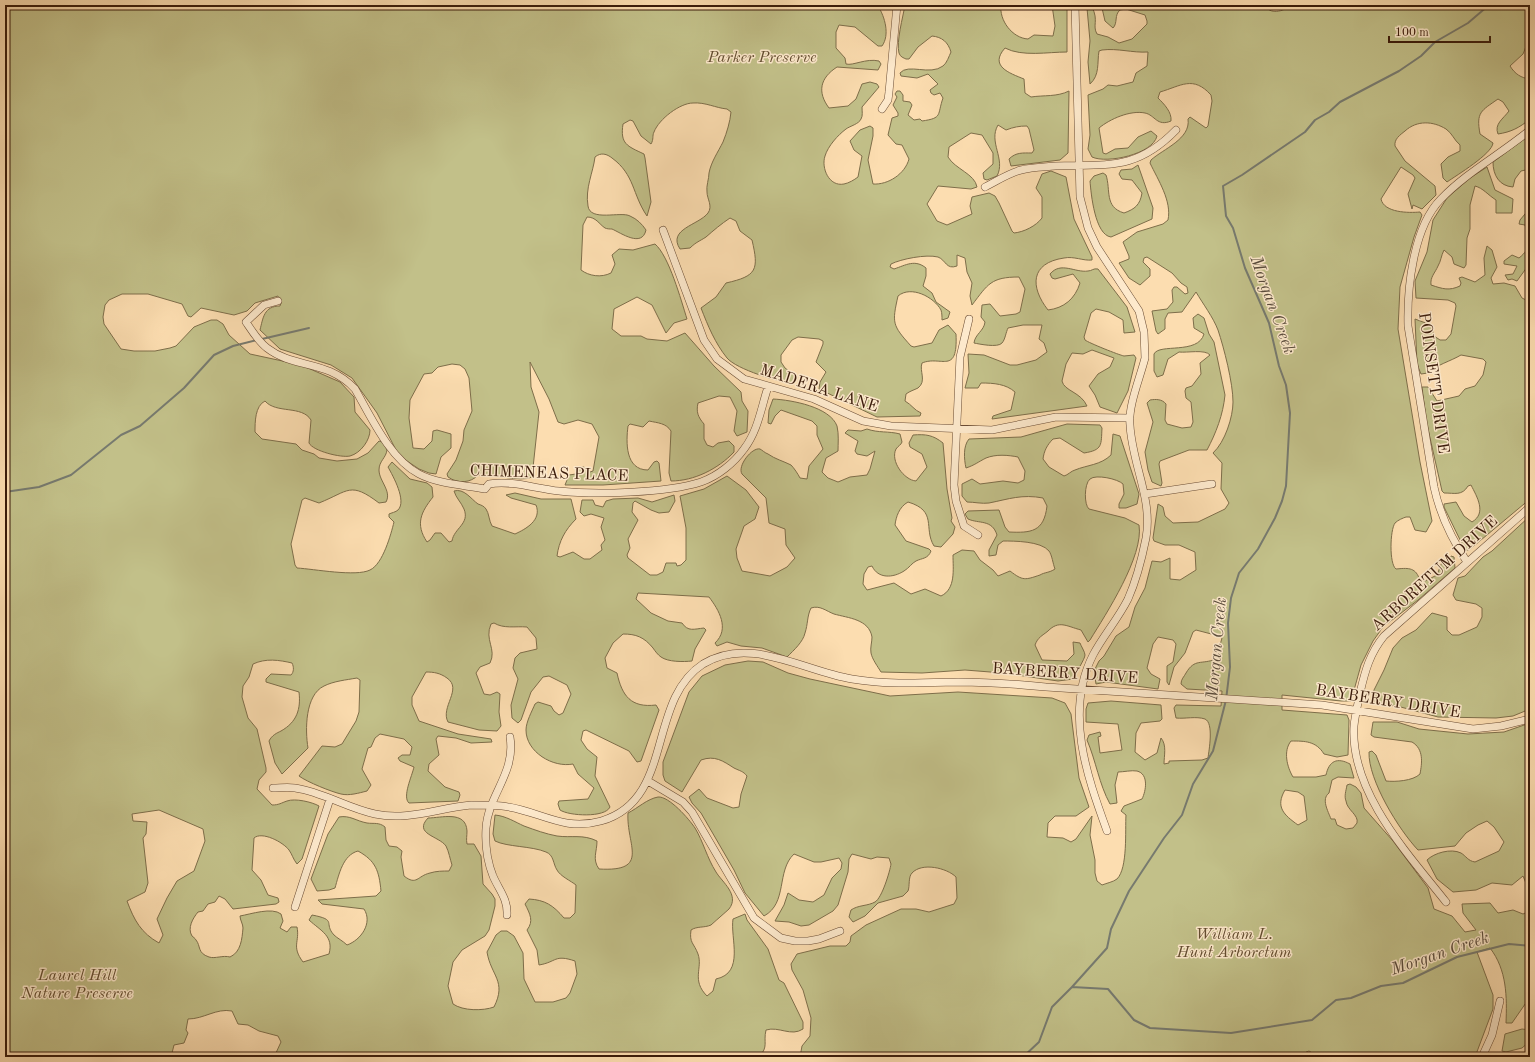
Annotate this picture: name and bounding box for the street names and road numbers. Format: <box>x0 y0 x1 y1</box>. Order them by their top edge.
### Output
street label: POINSETT DRIVE <box>1415 311 1451 455</box>
street label: MADERA LANE <box>758 362 880 416</box>
street label: CHIMENEAS PLACE <box>469 463 629 485</box>
street label: ARBORETUM DRIVE <box>1369 513 1501 635</box>
street label: BAYBERRY DRIVE <box>991 661 1139 687</box>
street label: BAYBERRY DRIVE <box>1314 683 1462 721</box>

